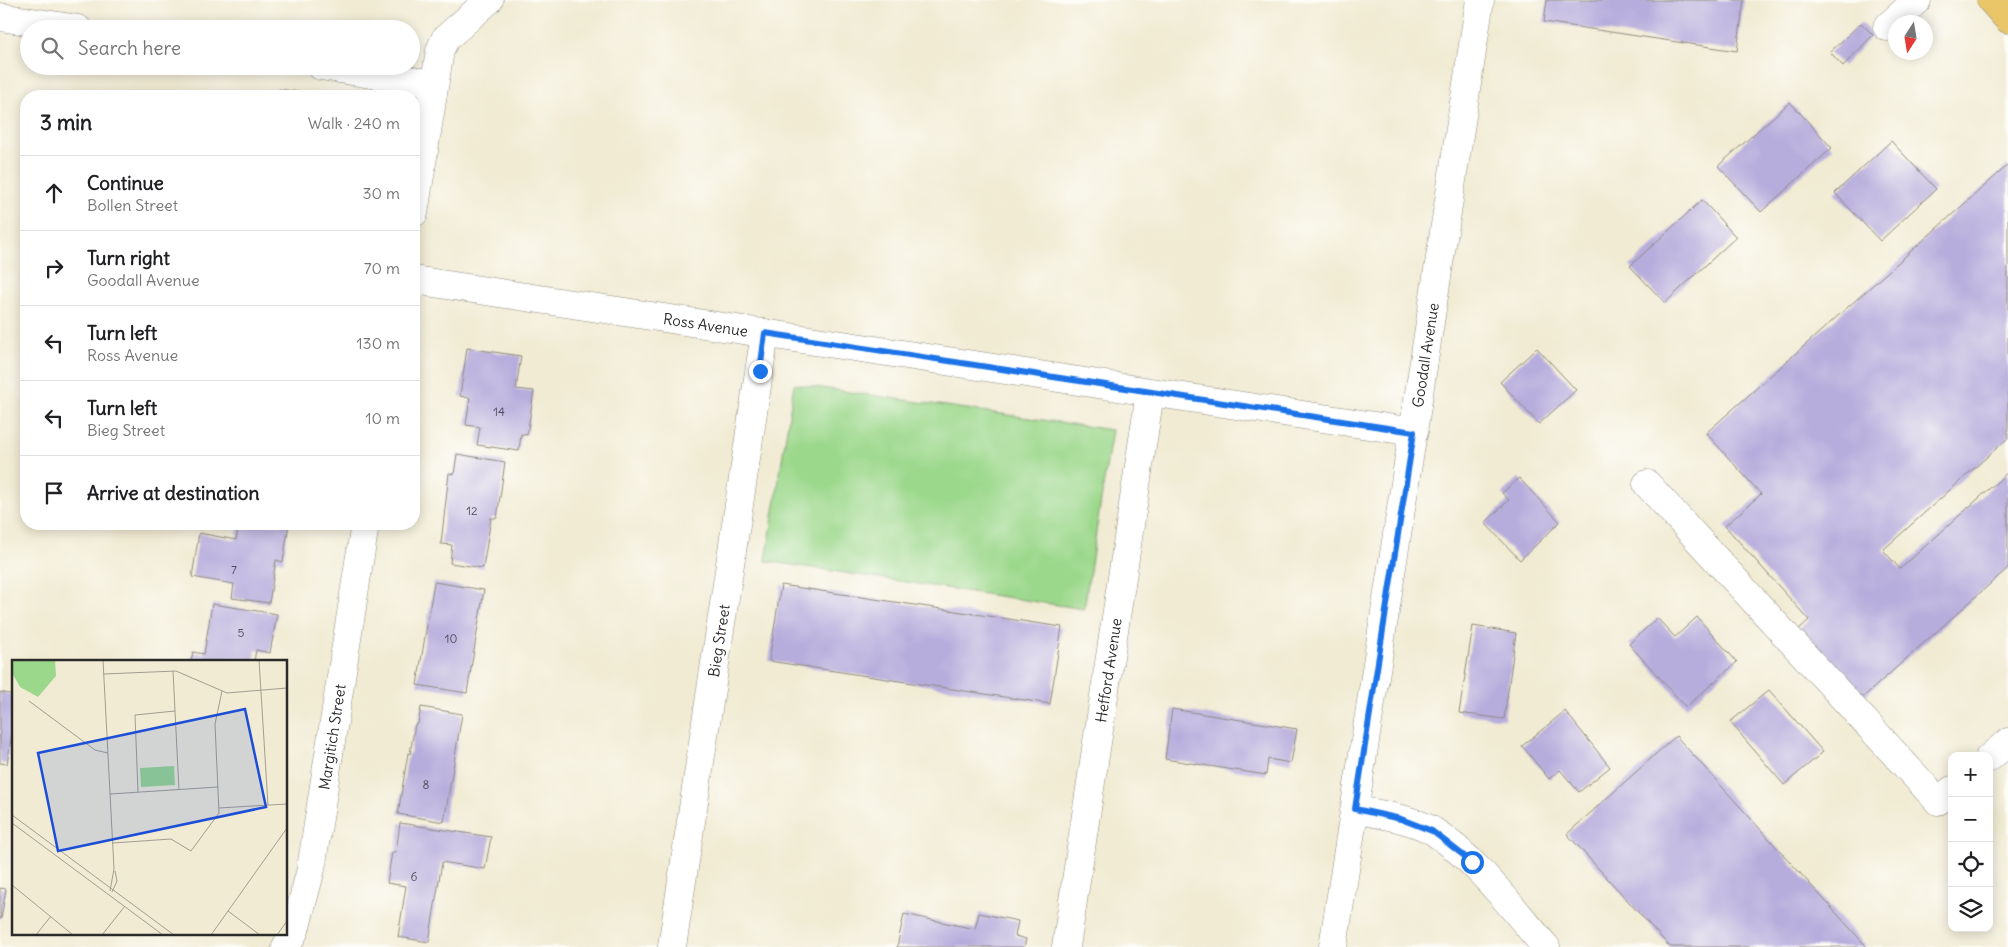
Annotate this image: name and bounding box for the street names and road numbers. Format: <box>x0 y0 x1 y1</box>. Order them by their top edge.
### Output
street label: Goodall Avenue <box>1407 301 1442 409</box>
street label: Ross Avenue <box>662 309 749 340</box>
street label: Bieg Street <box>704 603 733 678</box>
street label: Hefford Avenue <box>1091 617 1125 724</box>
street label: Margitich Street <box>314 683 349 791</box>

